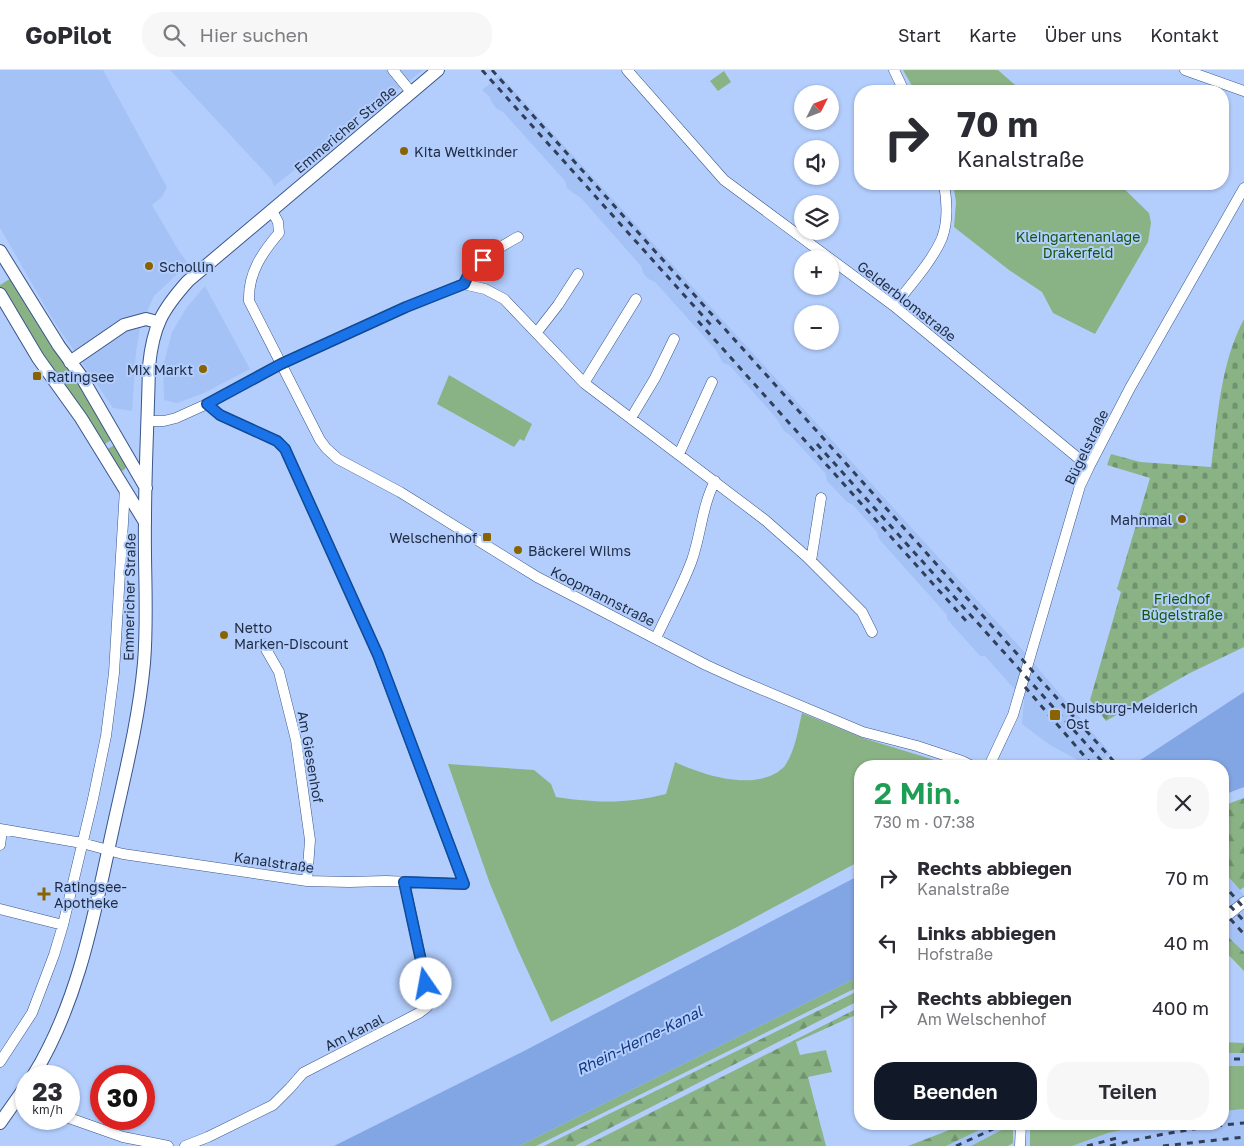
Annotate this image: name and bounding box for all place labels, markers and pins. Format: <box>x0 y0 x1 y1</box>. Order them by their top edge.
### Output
place label: Kita Weltkinder <box>414 143 518 160</box>
marker: Kita Weltkinder <box>398 145 410 157</box>
pin <box>462 239 504 281</box>
place label: Schollin <box>159 258 214 275</box>
marker: Schollin <box>143 260 155 272</box>
place label: Mix Markt <box>127 361 193 378</box>
marker: Mix Markt <box>197 363 209 375</box>
place label: Ratingsee <box>47 368 114 385</box>
marker: Ratingsee <box>31 370 43 382</box>
place label: Mahnmal <box>1110 511 1172 528</box>
marker: Mahnmal <box>1176 513 1188 525</box>
place label: Welschenhof <box>389 529 477 546</box>
marker: Welschenhof <box>481 531 493 543</box>
place label: Bäckerei Wilms <box>528 542 631 559</box>
marker: Bäckerei Wilms <box>512 544 524 556</box>
place label: Netto Marken-Discount <box>234 619 349 652</box>
marker: Netto Marken-Discount <box>218 629 230 641</box>
place label: Duisburg-Meiderich Ost <box>1066 699 1198 732</box>
marker: Duisburg-Meiderich Ost <box>1048 708 1062 722</box>
place label: Ratingsee- Apotheke <box>54 878 127 911</box>
marker: Ratingsee- Apotheke <box>38 888 50 900</box>

